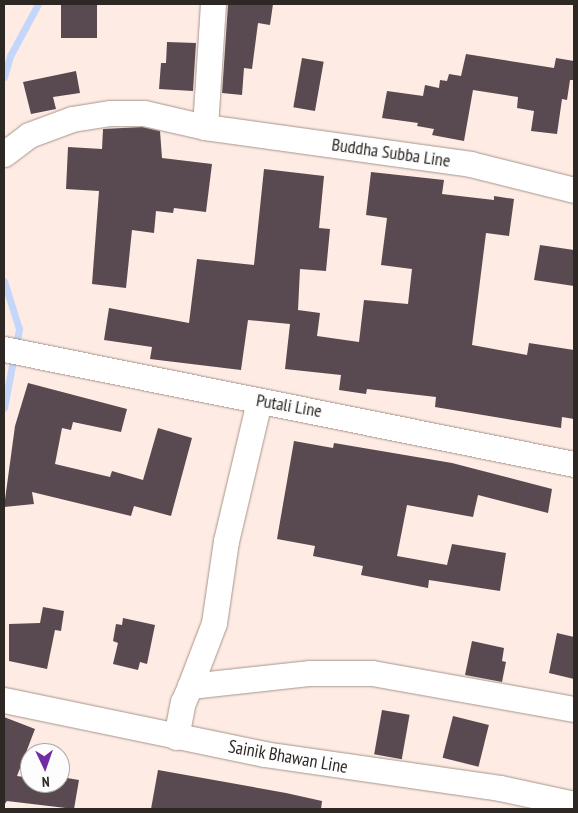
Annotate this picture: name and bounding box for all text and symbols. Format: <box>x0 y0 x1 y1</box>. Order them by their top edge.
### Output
street label: Buddha Subba Line <box>330 134 452 172</box>
street label: Putali Line <box>255 390 323 422</box>
street label: Sainik Bhawan Line <box>226 736 350 778</box>
north arrow <box>20 743 70 793</box>
text: N <box>41 773 50 791</box>

